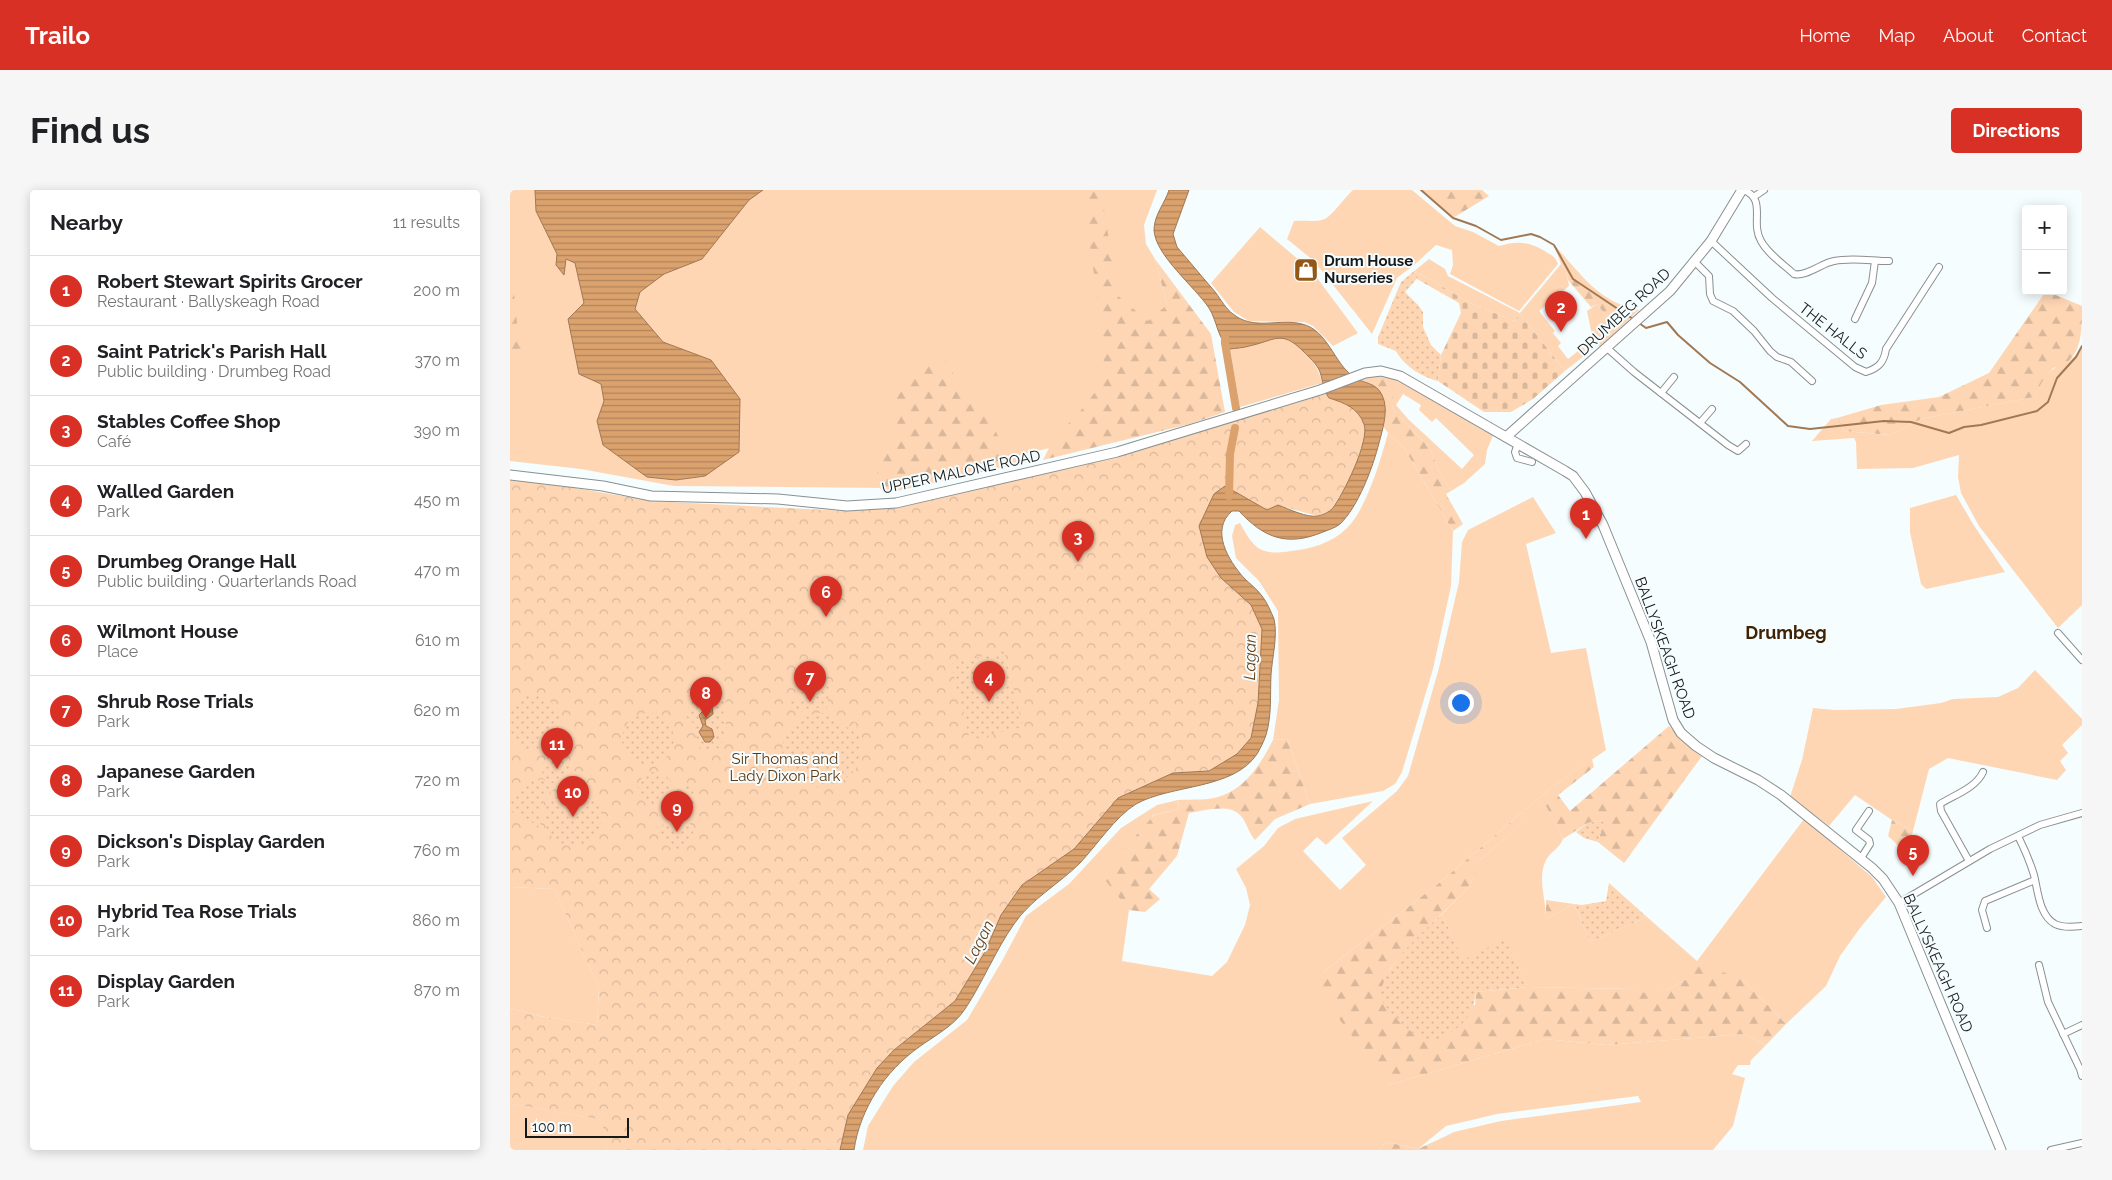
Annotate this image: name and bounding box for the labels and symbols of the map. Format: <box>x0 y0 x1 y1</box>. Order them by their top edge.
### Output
place label: Drum House Nurseries <box>1324 252 1413 287</box>
shop icon: Drum House Nurseries <box>1293 257 1319 283</box>
street label: DRUMBEG ROAD <box>1574 264 1674 360</box>
pin: 2 <box>1545 291 1577 332</box>
street label: THE HALLS <box>1796 299 1870 363</box>
street label: UPPER MALONE ROAD <box>880 446 1042 498</box>
pin: 1 <box>1570 498 1602 539</box>
pin: 3 <box>1062 521 1094 562</box>
street label: BALLYSKEAGH ROAD <box>1631 574 1699 722</box>
pin: 6 <box>810 576 842 617</box>
district label: Drumbeg <box>1745 622 1827 643</box>
water label: Lagan <box>1240 634 1260 680</box>
pin: 7 <box>794 661 826 702</box>
pin: 4 <box>973 661 1005 702</box>
pin: 8 <box>690 677 722 718</box>
your location <box>1448 690 1474 716</box>
pin: 11 <box>541 728 573 769</box>
park label: Sir Thomas and Lady Dixon Park <box>729 750 841 785</box>
pin: 10 <box>557 776 589 817</box>
pin: 9 <box>661 791 693 832</box>
pin: 5 <box>1897 835 1929 876</box>
street label: BALLYSKEAGH ROAD <box>1899 891 1977 1035</box>
water label: Lagan <box>960 917 998 967</box>
scale bar <box>525 1115 629 1138</box>

